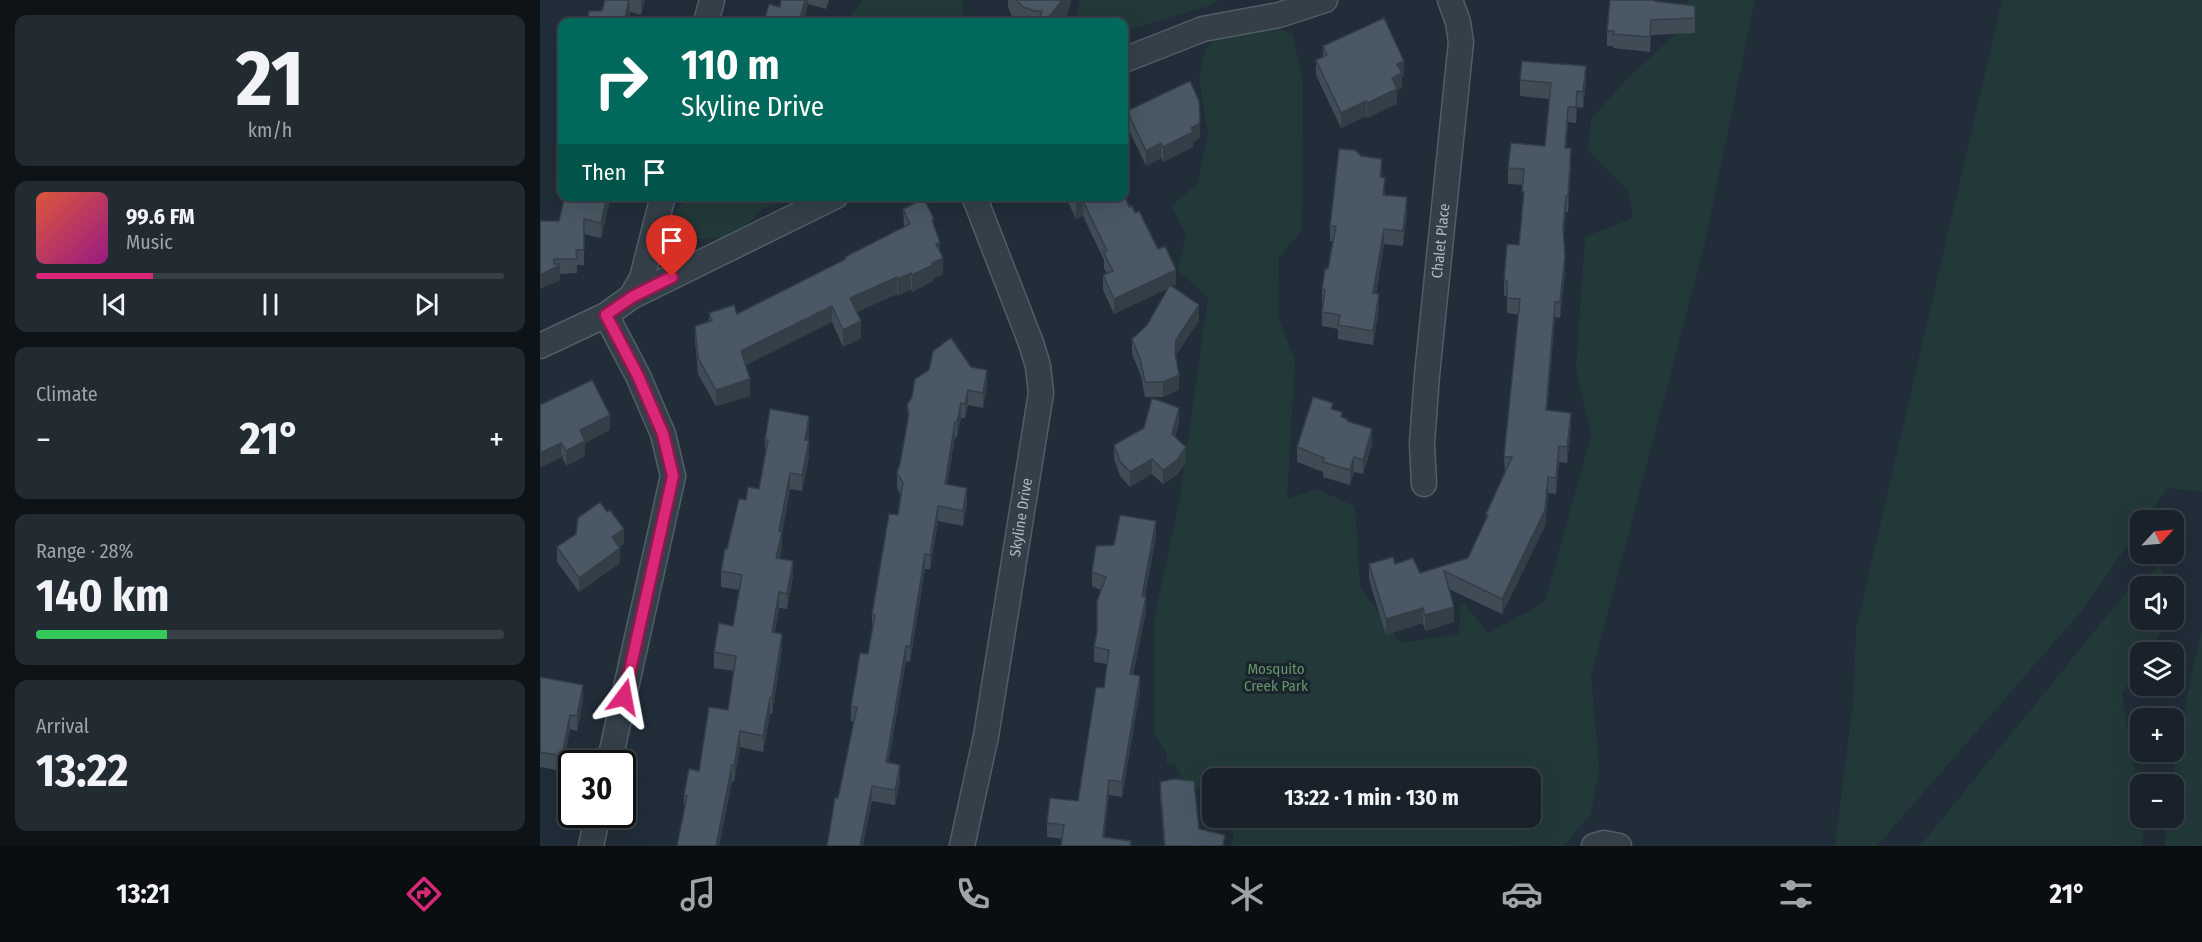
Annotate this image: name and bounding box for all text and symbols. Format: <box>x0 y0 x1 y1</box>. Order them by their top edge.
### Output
text: 21 <box>236 32 304 126</box>
text: 110 m <box>681 40 780 90</box>
icon: right <box>582 42 660 120</box>
text: Skyline Drive <box>681 91 824 123</box>
text: km/h <box>248 118 292 142</box>
icon: arrive <box>638 156 671 189</box>
text: Then <box>582 159 626 186</box>
text: 99.6 FM <box>126 203 195 230</box>
street label: Chalet Place <box>1428 203 1453 279</box>
pin <box>646 215 697 277</box>
icon: arrive <box>655 224 688 257</box>
text: Music <box>126 230 173 254</box>
icon: previous <box>98 288 131 321</box>
icon: pause <box>254 288 287 321</box>
icon: next <box>410 288 443 321</box>
text: Climate <box>36 382 98 406</box>
text: 21° <box>240 412 300 466</box>
text: − <box>36 420 51 460</box>
text: + <box>489 420 504 460</box>
street label: Skyline Drive <box>1006 477 1036 558</box>
north arrow <box>2130 510 2184 564</box>
map controls <box>2130 510 2184 828</box>
text: Range · 28% <box>36 539 133 563</box>
text: 140 km <box>36 569 169 623</box>
button: sound <box>2130 576 2184 630</box>
button: layers <box>2130 642 2184 696</box>
park label: Mosquito Creek Park <box>1244 660 1308 695</box>
position arrow <box>592 665 656 729</box>
button: + <box>2130 708 2184 762</box>
text: Arrival <box>36 714 89 738</box>
text: 13:22 <box>36 744 128 798</box>
speed limit sign: 30 <box>558 750 636 828</box>
button: − <box>2130 774 2184 828</box>
text: 13:22 · 1 min · 130 m <box>1284 784 1459 811</box>
icon: directions <box>403 873 445 915</box>
icon: music <box>677 873 719 915</box>
icon: phone <box>952 873 994 915</box>
icon: climate <box>1226 873 1268 915</box>
icon: car <box>1501 873 1543 915</box>
icon: filters <box>1775 873 1817 915</box>
text: 13:21 <box>116 878 170 910</box>
text: 21° <box>2050 878 2086 910</box>

